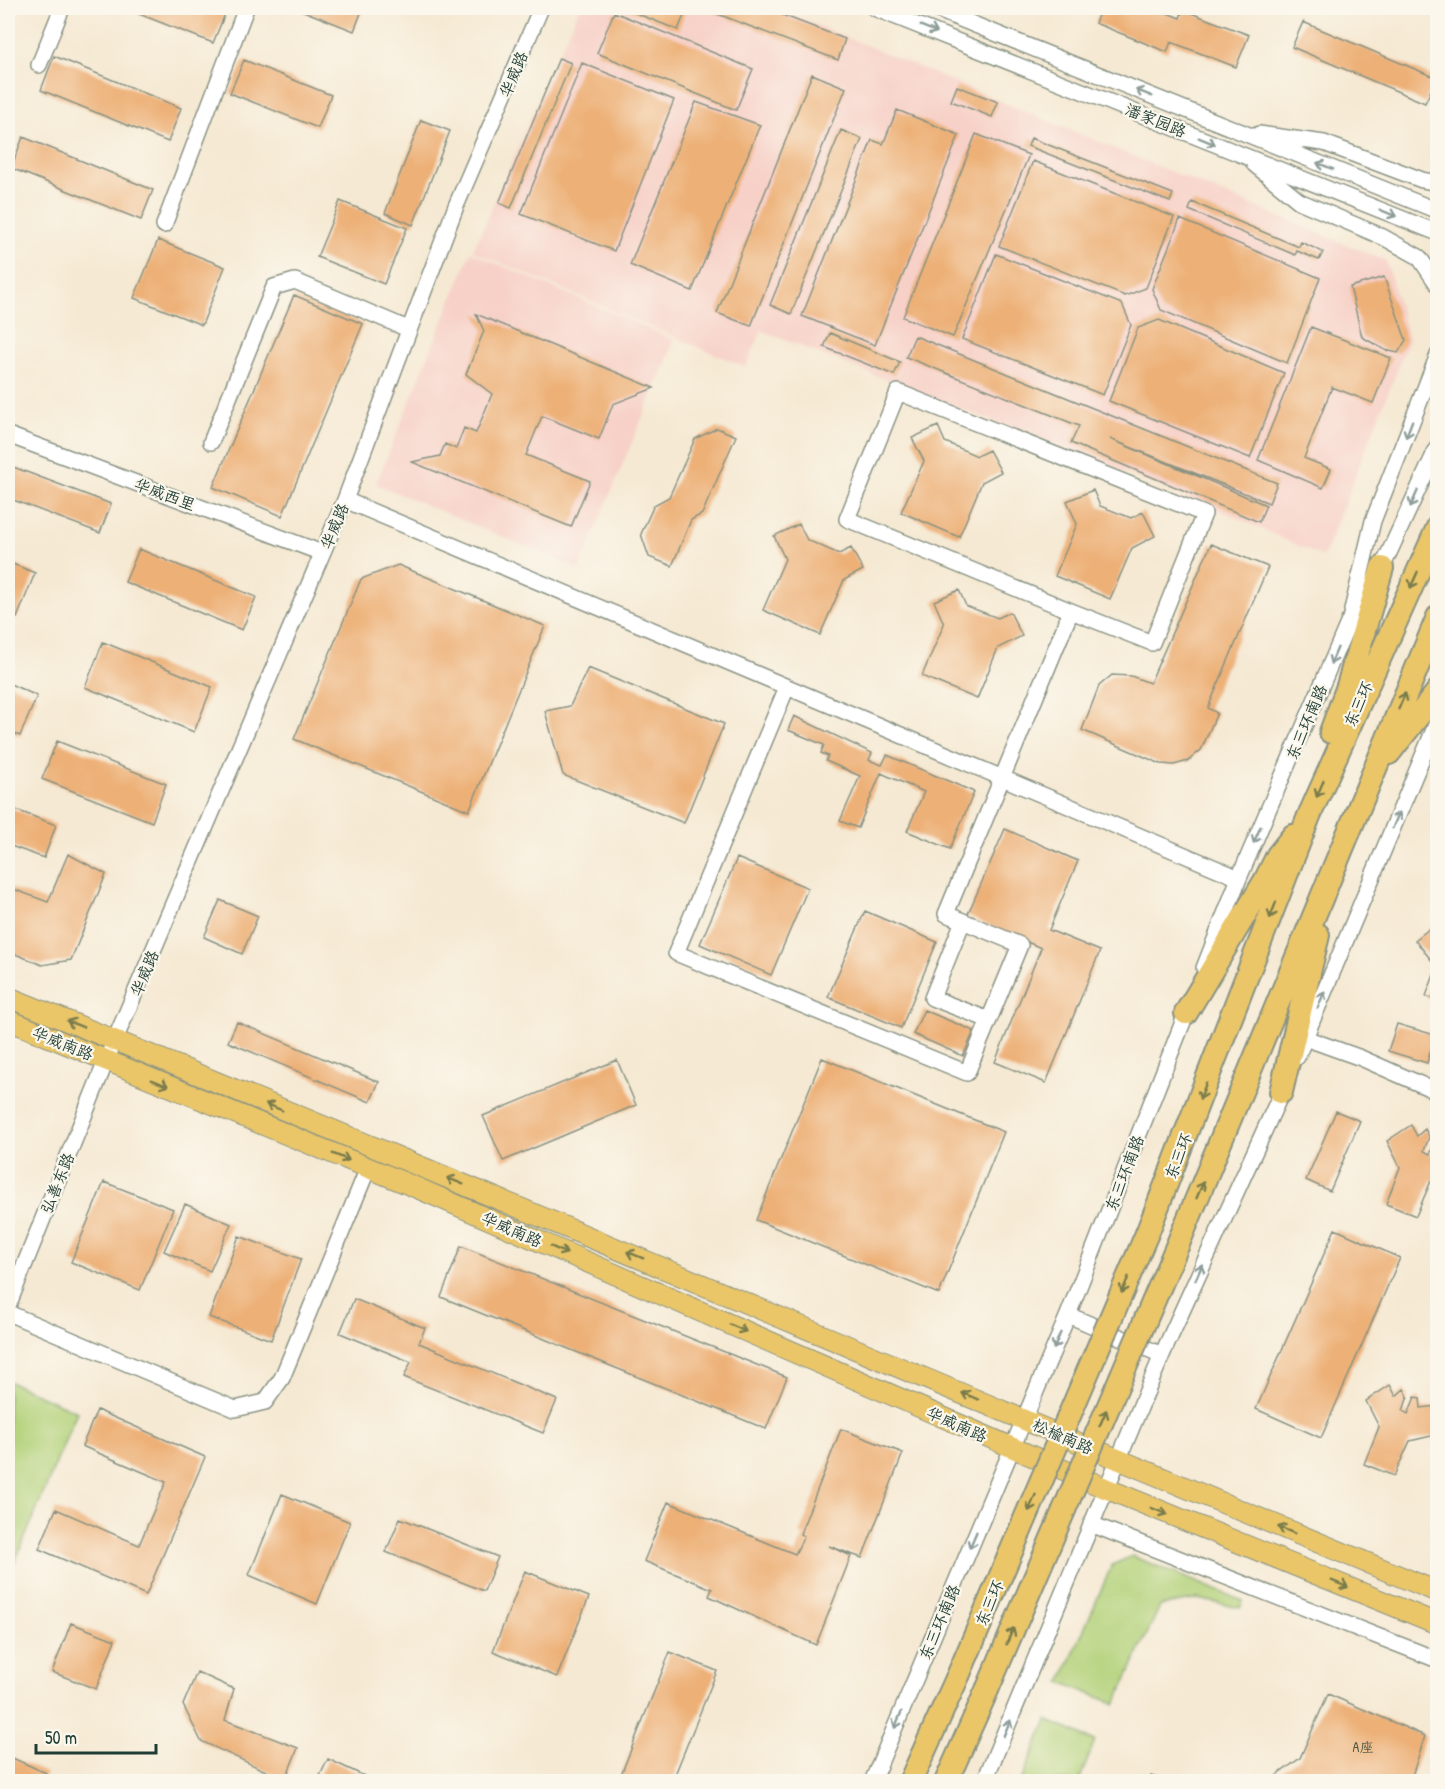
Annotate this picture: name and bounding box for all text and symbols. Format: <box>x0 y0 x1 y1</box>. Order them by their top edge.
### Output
one-way arrow <box>919 24 937 35</box>
street label: 华威路 <box>493 48 533 100</box>
one-way arrow <box>1135 87 1154 98</box>
street label: 潘家园路 <box>1122 98 1190 142</box>
one-way arrow <box>1197 136 1216 147</box>
one-way arrow <box>1316 160 1334 171</box>
one-way arrow <box>1378 208 1397 219</box>
one-way arrow <box>1403 419 1414 438</box>
street label: 华威西里 <box>131 472 199 516</box>
one-way arrow <box>1407 490 1418 508</box>
street label: 华威路 <box>314 500 354 552</box>
one-way arrow <box>1407 571 1418 589</box>
one-way arrow <box>1328 647 1339 665</box>
street label: 东三环 <box>1338 678 1378 730</box>
street label: 东三环南路 <box>1280 681 1332 763</box>
one-way arrow <box>1397 692 1408 711</box>
one-way arrow <box>1314 780 1325 798</box>
one-way arrow <box>1391 811 1402 829</box>
one-way arrow <box>1251 825 1262 844</box>
one-way arrow <box>1267 900 1278 918</box>
street label: 华威路 <box>124 947 164 999</box>
one-way arrow <box>1316 991 1327 1009</box>
one-way arrow <box>66 1018 84 1029</box>
street label: 华威南路 <box>29 1021 97 1065</box>
one-way arrow <box>151 1078 169 1089</box>
one-way arrow <box>1196 1082 1207 1100</box>
one-way arrow <box>266 1101 284 1112</box>
street label: 东三环 <box>1159 1130 1197 1182</box>
street label: 东三环南路 <box>1099 1132 1149 1214</box>
street label: 弘善东路 <box>35 1149 79 1217</box>
one-way arrow <box>331 1152 349 1163</box>
one-way arrow <box>446 1174 464 1185</box>
one-way arrow <box>1195 1181 1206 1200</box>
street label: 华威南路 <box>478 1206 546 1252</box>
one-way arrow <box>550 1245 568 1256</box>
one-way arrow <box>626 1249 645 1260</box>
one-way arrow <box>1194 1264 1206 1282</box>
one-way arrow <box>1119 1276 1130 1294</box>
one-way arrow <box>728 1323 746 1334</box>
one-way arrow <box>1051 1331 1062 1350</box>
one-way arrow <box>962 1390 980 1401</box>
street label: 华威南路 <box>923 1401 991 1447</box>
one-way arrow <box>1098 1410 1109 1428</box>
street label: 松榆南路 <box>1029 1413 1097 1459</box>
one-way arrow <box>1026 1493 1037 1512</box>
one-way arrow <box>1150 1506 1168 1517</box>
one-way arrow <box>1277 1524 1296 1535</box>
one-way arrow <box>967 1531 978 1549</box>
street label: 东三环 <box>969 1577 1009 1629</box>
one-way arrow <box>1330 1579 1349 1590</box>
street label: 东三环南路 <box>913 1581 965 1663</box>
one-way arrow <box>1005 1627 1016 1646</box>
one-way arrow <box>892 1710 903 1729</box>
scale bar <box>36 1717 156 1755</box>
one-way arrow <box>1002 1719 1013 1737</box>
text: 50 m <box>45 1725 77 1750</box>
house number: A座 <box>1353 1737 1373 1756</box>

